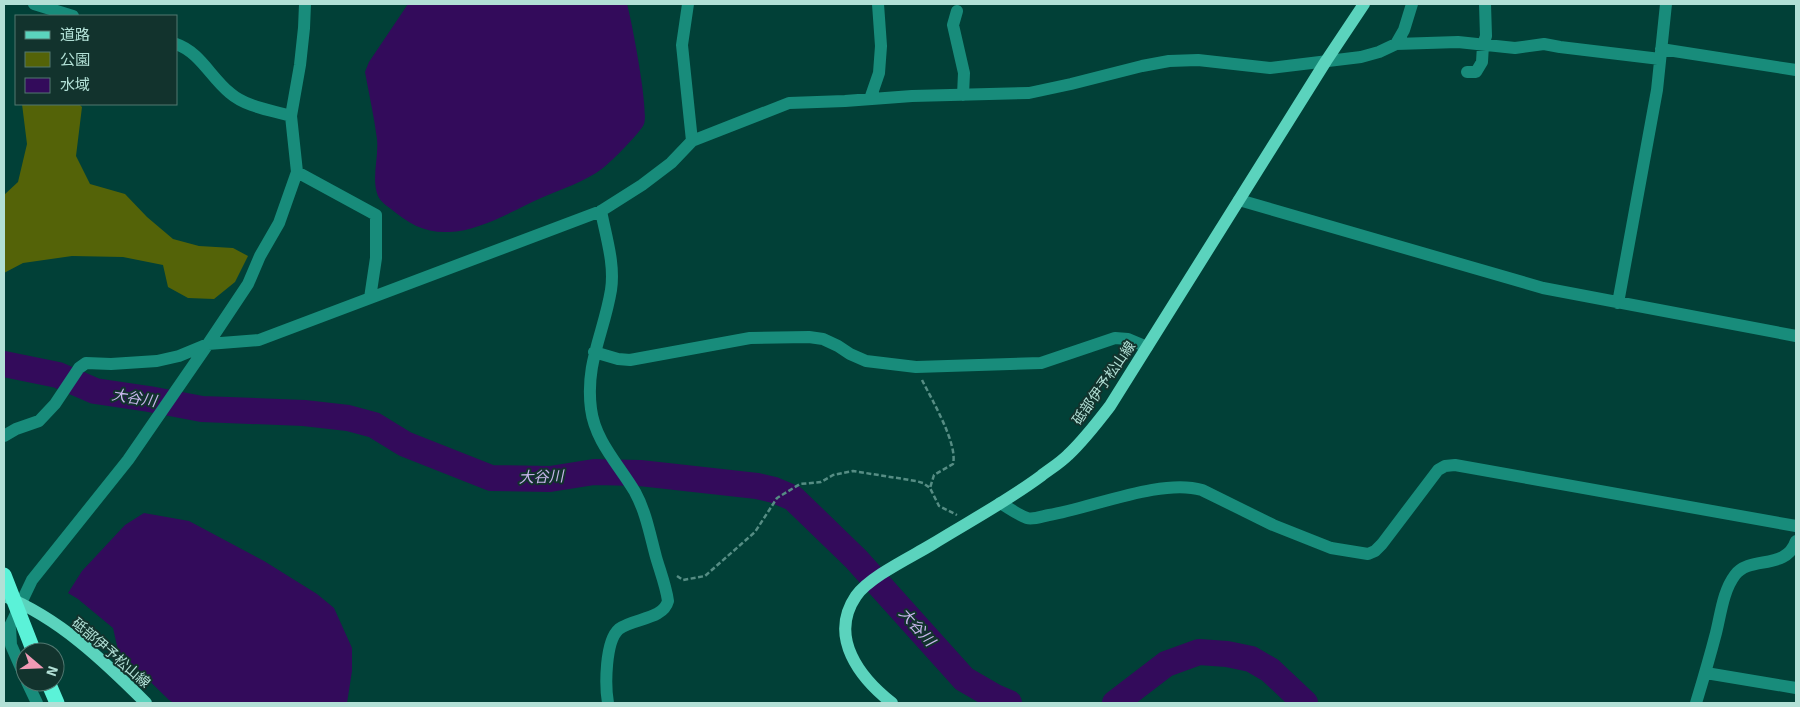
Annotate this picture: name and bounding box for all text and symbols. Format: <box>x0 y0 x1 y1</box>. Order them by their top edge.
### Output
legend <box>15 15 178 105</box>
text: 道路 <box>60 26 90 44</box>
text: 公園 <box>60 51 90 69</box>
text: 水域 <box>60 76 90 94</box>
street label: 砥部伊予松山線 <box>1069 338 1139 428</box>
water label: 大谷川 <box>110 386 160 411</box>
water label: 大谷川 <box>518 467 566 487</box>
water label: 大谷川 <box>895 604 940 651</box>
street label: 砥部伊予松山線 <box>68 614 154 692</box>
north arrow <box>15 642 65 692</box>
text: N <box>42 664 61 678</box>

